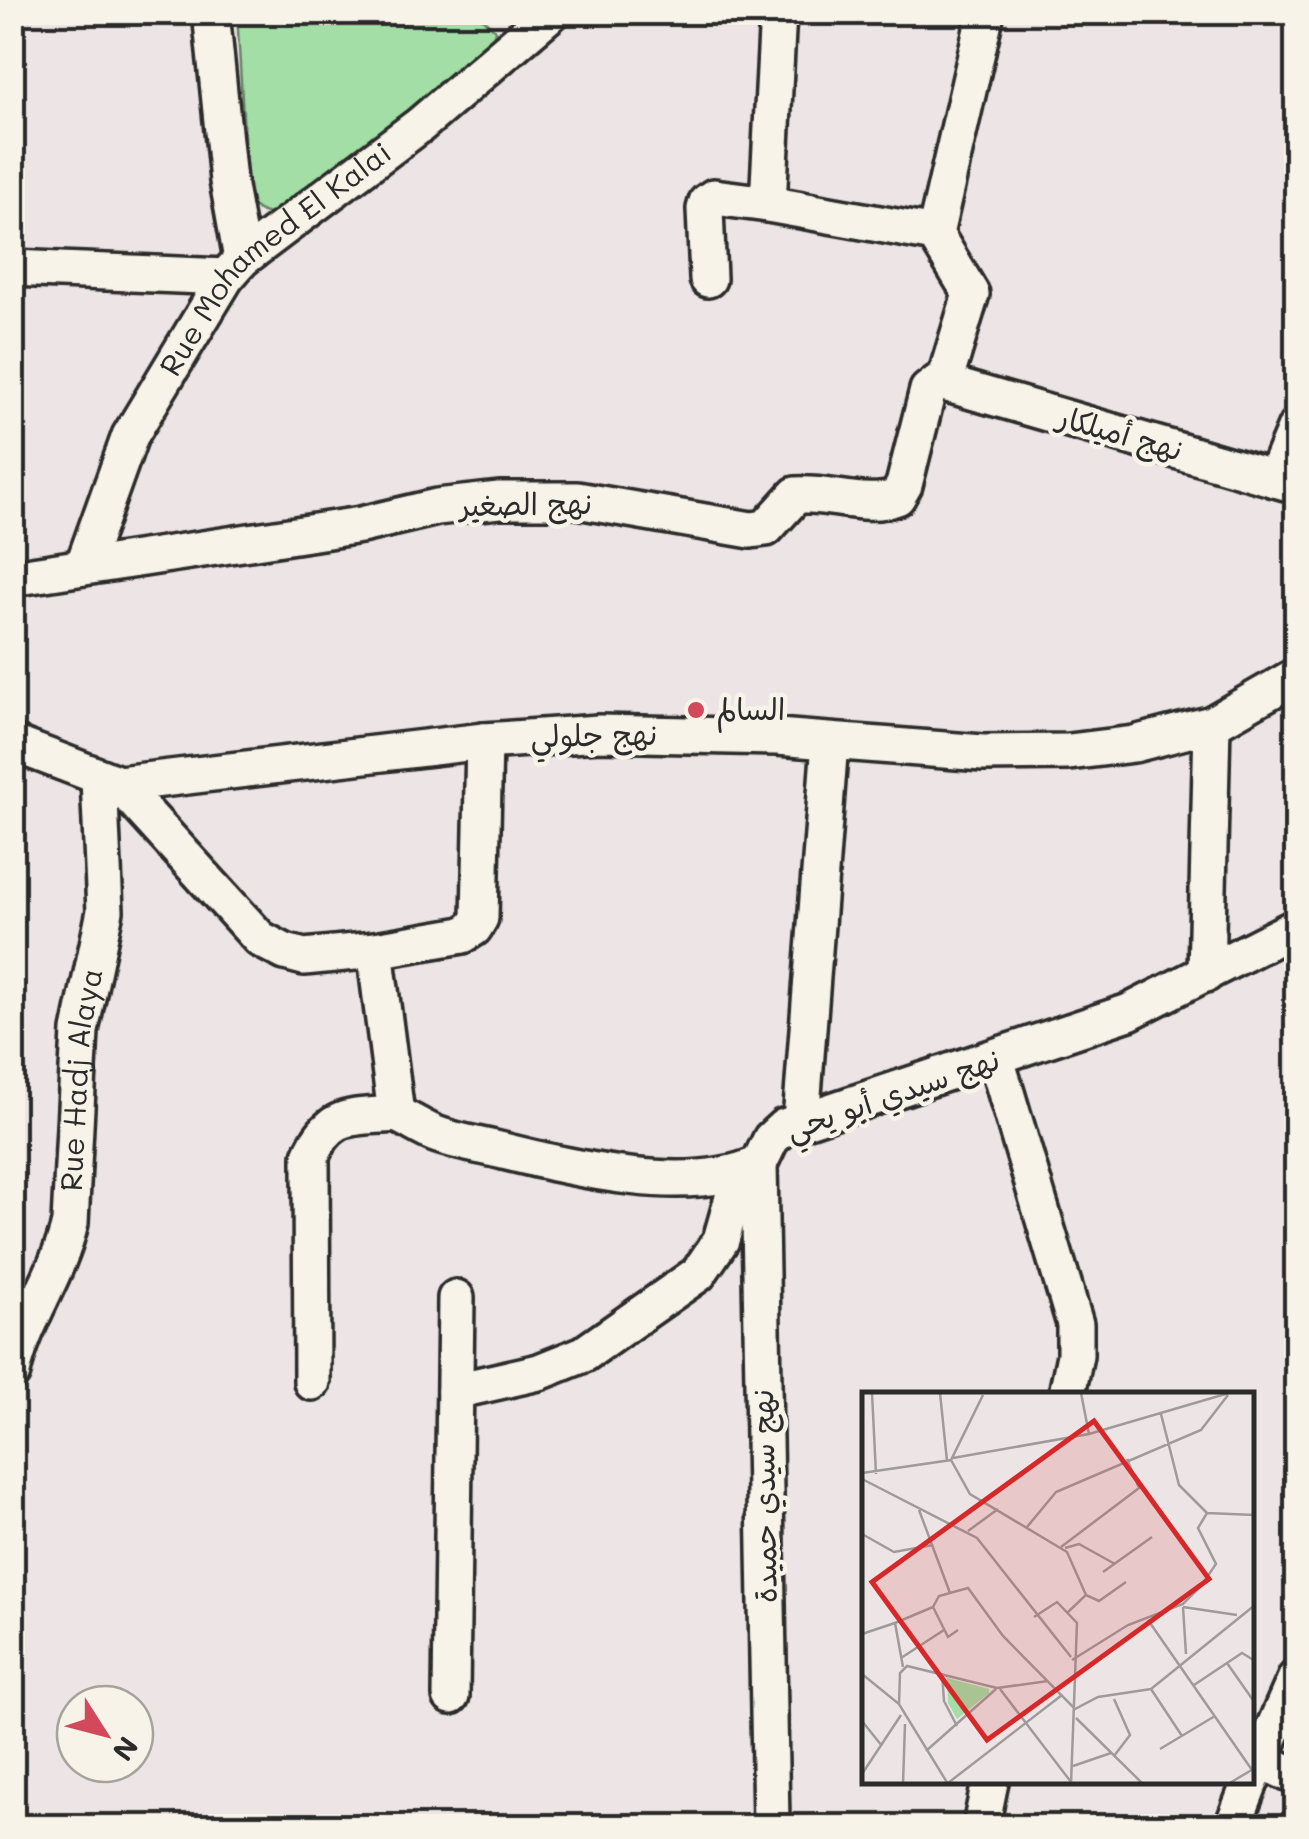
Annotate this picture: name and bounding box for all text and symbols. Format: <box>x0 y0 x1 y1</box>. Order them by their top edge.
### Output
street label: Rue Mohamed El Kalai <box>149 132 399 383</box>
street label: نهج أميلكار <box>1050 394 1188 471</box>
street label: نهج الصغير <box>456 482 592 526</box>
place label: السالم <box>716 688 785 733</box>
marker: السالم <box>685 699 707 721</box>
street label: نهج جلولي <box>530 713 658 763</box>
street label: Rue Hadj Alaya <box>50 964 111 1192</box>
street label: نهج سيدي أبو يحي <box>780 1038 1007 1156</box>
street label: نهج سيدي حميدة <box>741 1389 788 1603</box>
inset map <box>862 1392 1254 1784</box>
north arrow <box>55 1684 155 1784</box>
text: N <box>105 1730 147 1768</box>

